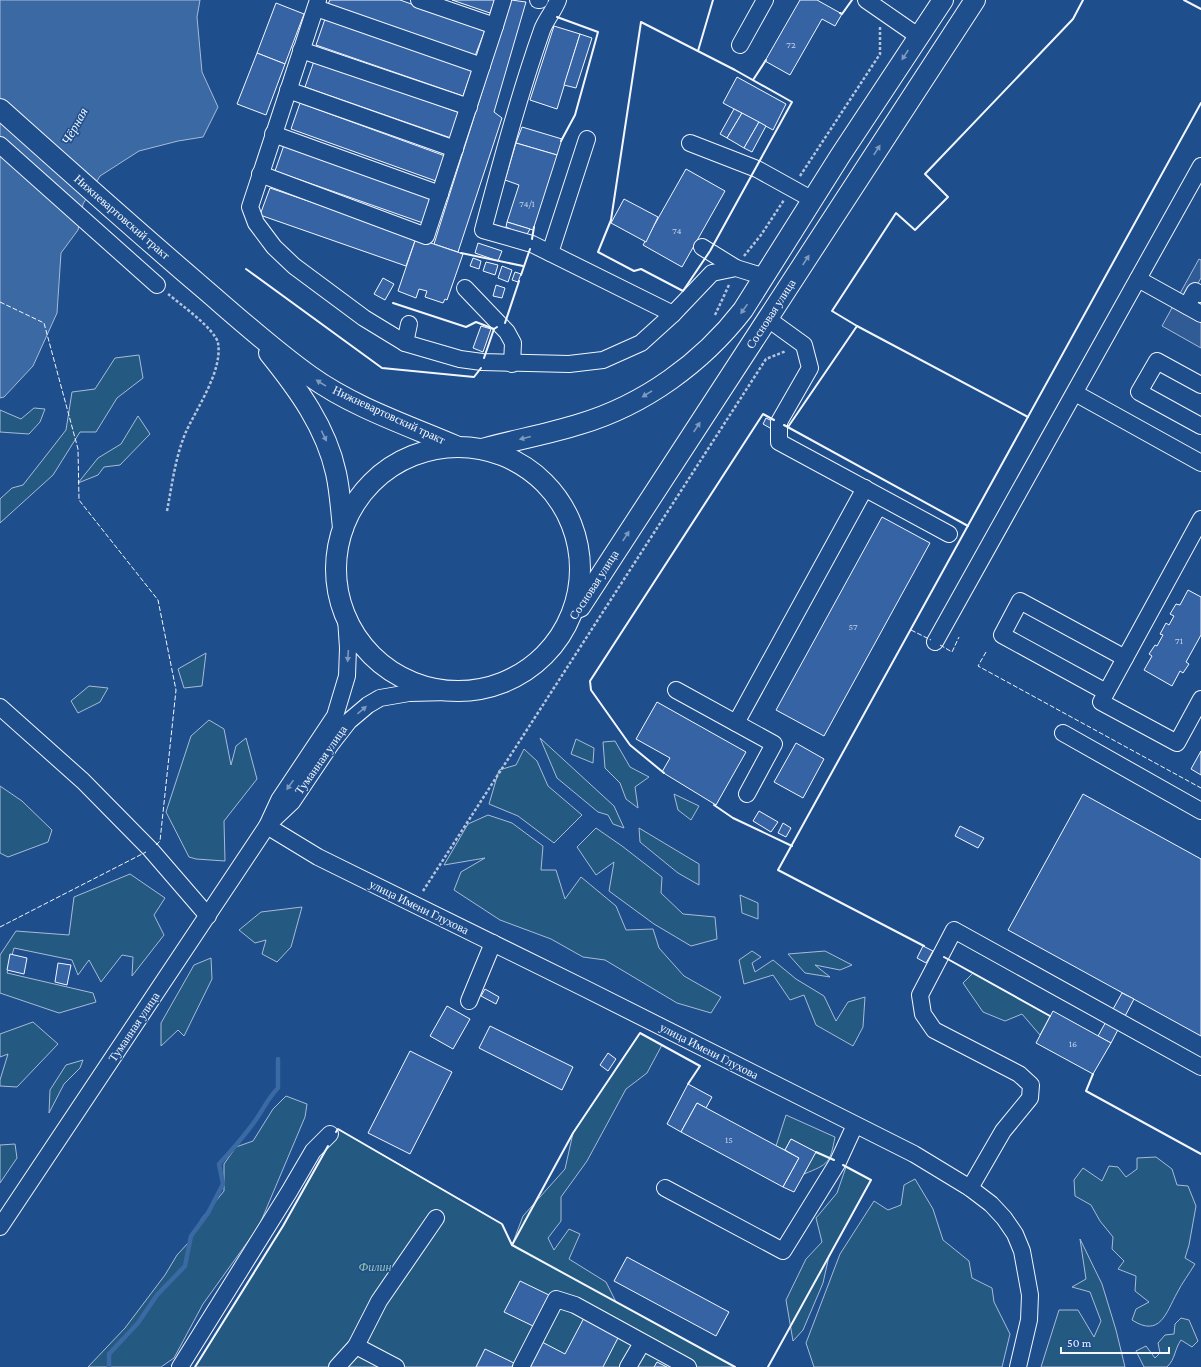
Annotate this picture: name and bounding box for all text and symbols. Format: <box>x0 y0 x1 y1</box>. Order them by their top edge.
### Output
house number: 72 <box>786 39 796 50</box>
one-way arrow <box>901 50 909 61</box>
water label: Чёрная <box>58 105 91 147</box>
one-way arrow <box>873 144 880 156</box>
street label: Нижневартовский тракт <box>71 172 173 263</box>
house number: 74/1 <box>519 198 535 209</box>
house number: 74 <box>672 225 682 236</box>
one-way arrow <box>803 254 810 266</box>
street label: Сосновая улица <box>743 276 799 351</box>
one-way arrow <box>740 304 748 314</box>
one-way arrow <box>315 379 327 386</box>
street label: Нижневартовский тракт <box>331 383 448 448</box>
one-way arrow <box>642 390 652 398</box>
one-way arrow <box>693 422 701 432</box>
one-way arrow <box>321 430 327 441</box>
one-way arrow <box>519 435 531 441</box>
one-way arrow <box>622 531 630 541</box>
street label: Сосновая улица <box>566 547 622 622</box>
house number: 57 <box>848 621 858 632</box>
house number: 71 <box>1175 635 1183 646</box>
one-way arrow <box>344 650 351 662</box>
one-way arrow <box>357 705 368 714</box>
street label: Туманная улица <box>292 722 350 797</box>
one-way arrow <box>286 780 294 790</box>
street label: улица Имени Глухова <box>367 877 472 937</box>
street label: Туманная улица <box>106 989 163 1064</box>
street label: улица Имени Глухова <box>657 1020 761 1082</box>
house number: 16 <box>1069 1038 1077 1049</box>
house number: 15 <box>725 1134 733 1145</box>
park label: Филин <box>359 1260 391 1274</box>
scale bar <box>1061 1329 1169 1355</box>
text: 50 m <box>1067 1336 1092 1350</box>

